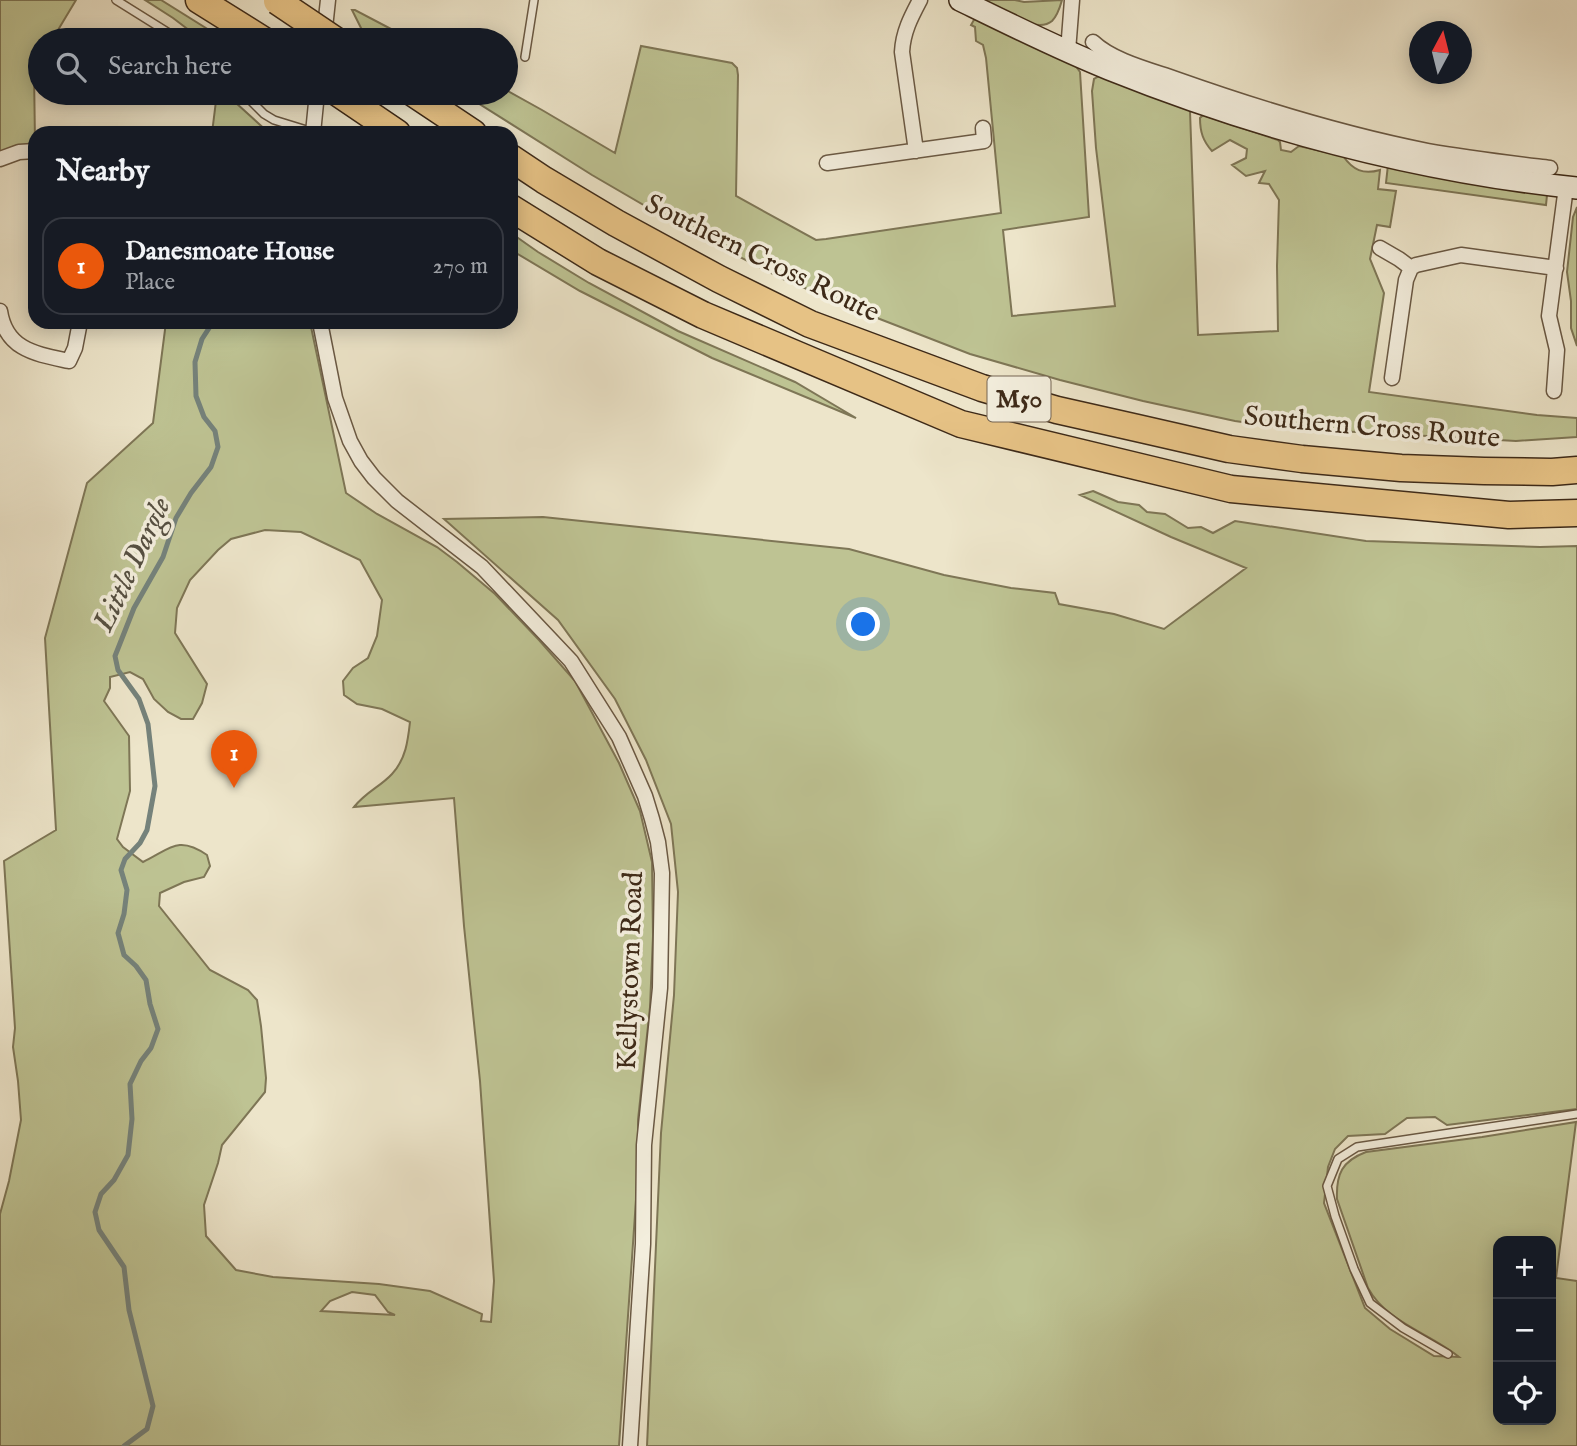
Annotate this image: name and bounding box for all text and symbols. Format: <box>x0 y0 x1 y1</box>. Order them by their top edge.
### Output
north arrow <box>1409 21 1472 84</box>
search box <box>28 28 518 105</box>
icon: search <box>52 48 90 86</box>
text: Search here <box>108 50 232 83</box>
text: Nearby <box>56 153 149 191</box>
street label: Southern Cross Route <box>639 187 885 331</box>
text: Danesmoate House <box>125 235 334 268</box>
text: 1 <box>77 252 85 281</box>
text: 270 m <box>433 252 488 281</box>
text: Place <box>125 268 175 297</box>
road number: M50 <box>988 376 1050 422</box>
street label: Southern Cross Route <box>1243 399 1502 457</box>
water label: Little Dargle <box>85 492 181 639</box>
your location <box>846 607 880 641</box>
pin: 1 <box>211 730 257 788</box>
street label: Kellystown Road <box>610 871 652 1071</box>
map controls <box>1493 1236 1556 1425</box>
button: + <box>1493 1236 1556 1299</box>
button: − <box>1493 1299 1556 1362</box>
button: locate <box>1493 1362 1556 1425</box>

